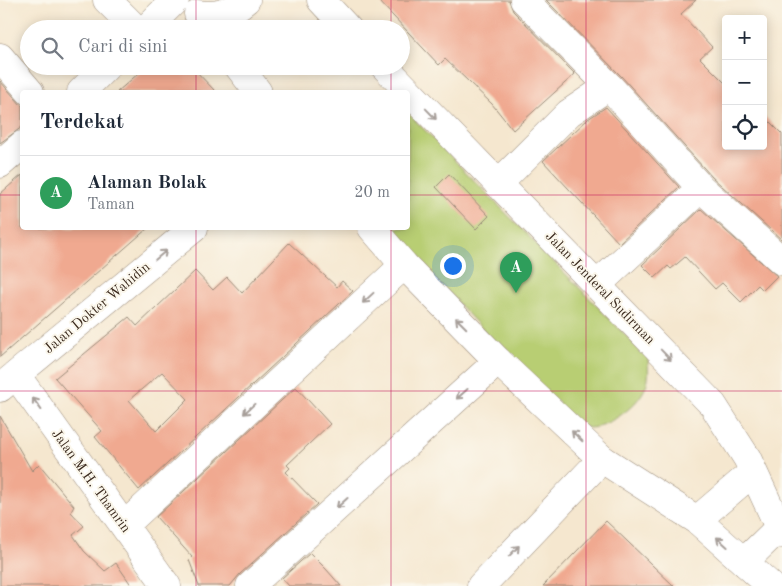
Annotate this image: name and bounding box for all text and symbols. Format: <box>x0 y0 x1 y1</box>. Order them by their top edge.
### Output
map controls <box>722 15 767 150</box>
button: + <box>722 15 767 60</box>
search box <box>20 20 410 75</box>
icon: search <box>38 34 66 62</box>
text: Cari di sini <box>78 38 168 57</box>
button: − <box>722 60 767 105</box>
button: locate <box>722 105 767 150</box>
one-way arrow <box>425 108 437 120</box>
text: Terdekat <box>40 112 124 133</box>
text: Alaman Bolak <box>87 174 207 193</box>
text: A <box>50 185 62 201</box>
text: 20 m <box>354 185 390 201</box>
text: Taman <box>87 197 135 213</box>
street label: Jalan Jenderal Sudirman <box>543 229 658 347</box>
one-way arrow <box>154 249 167 260</box>
pin: A <box>500 252 532 293</box>
your location <box>440 253 466 279</box>
street label: Jalan Dokter Wahidin <box>41 259 153 356</box>
one-way arrow <box>362 292 374 304</box>
one-way arrow <box>455 316 467 329</box>
one-way arrow <box>660 349 672 362</box>
one-way arrow <box>456 388 469 400</box>
one-way arrow <box>32 397 42 411</box>
one-way arrow <box>243 403 256 415</box>
street label: Jalan M.H. Thamrin <box>49 427 133 536</box>
one-way arrow <box>571 430 584 442</box>
one-way arrow <box>335 497 348 509</box>
one-way arrow <box>715 536 728 548</box>
one-way arrow <box>508 545 520 557</box>

